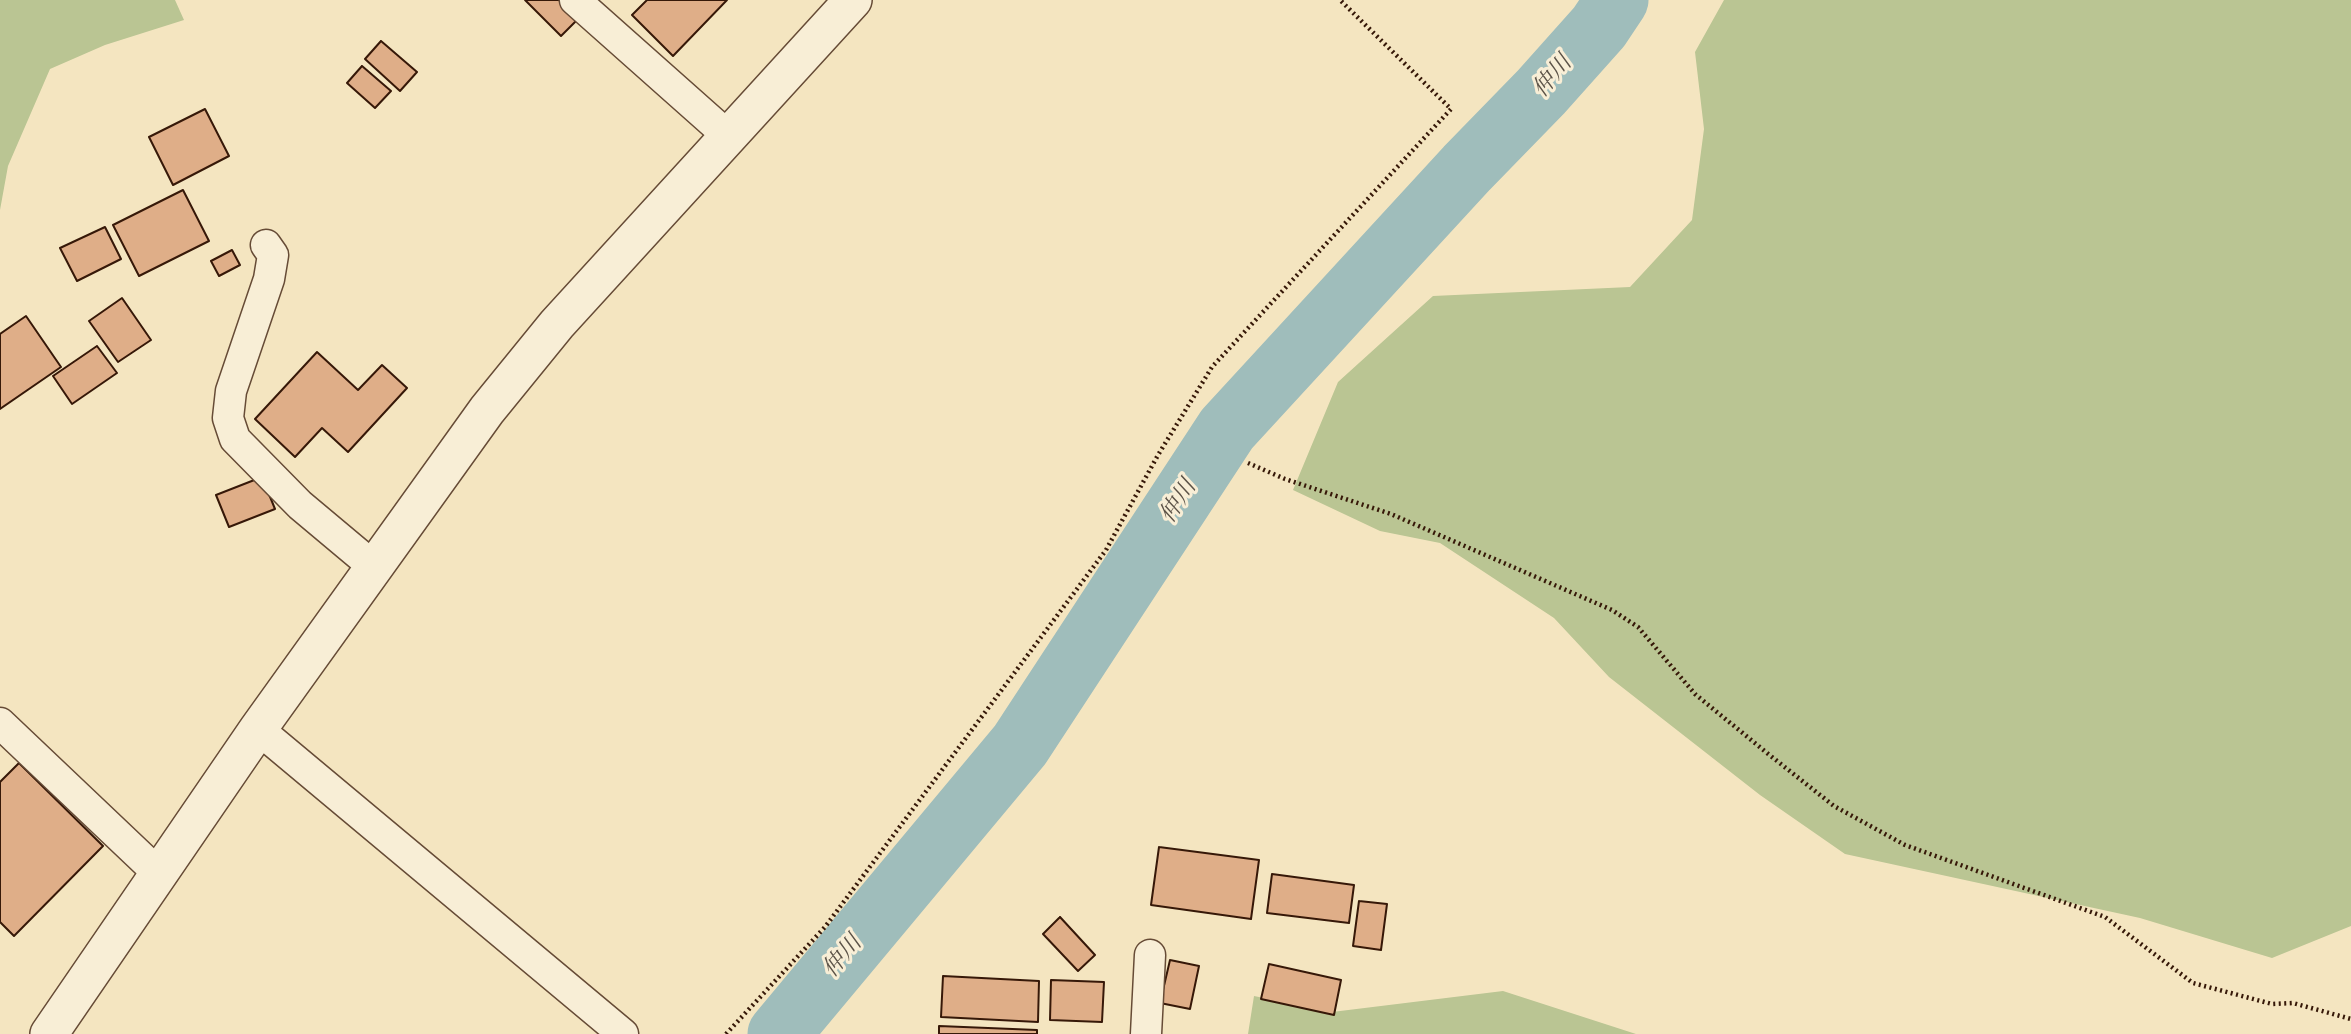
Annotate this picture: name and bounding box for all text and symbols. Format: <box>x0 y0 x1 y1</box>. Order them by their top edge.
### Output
water label: 仲川 <box>1528 51 1578 103</box>
water label: 仲川 <box>1155 475 1203 529</box>
water label: 仲川 <box>818 931 868 983</box>

